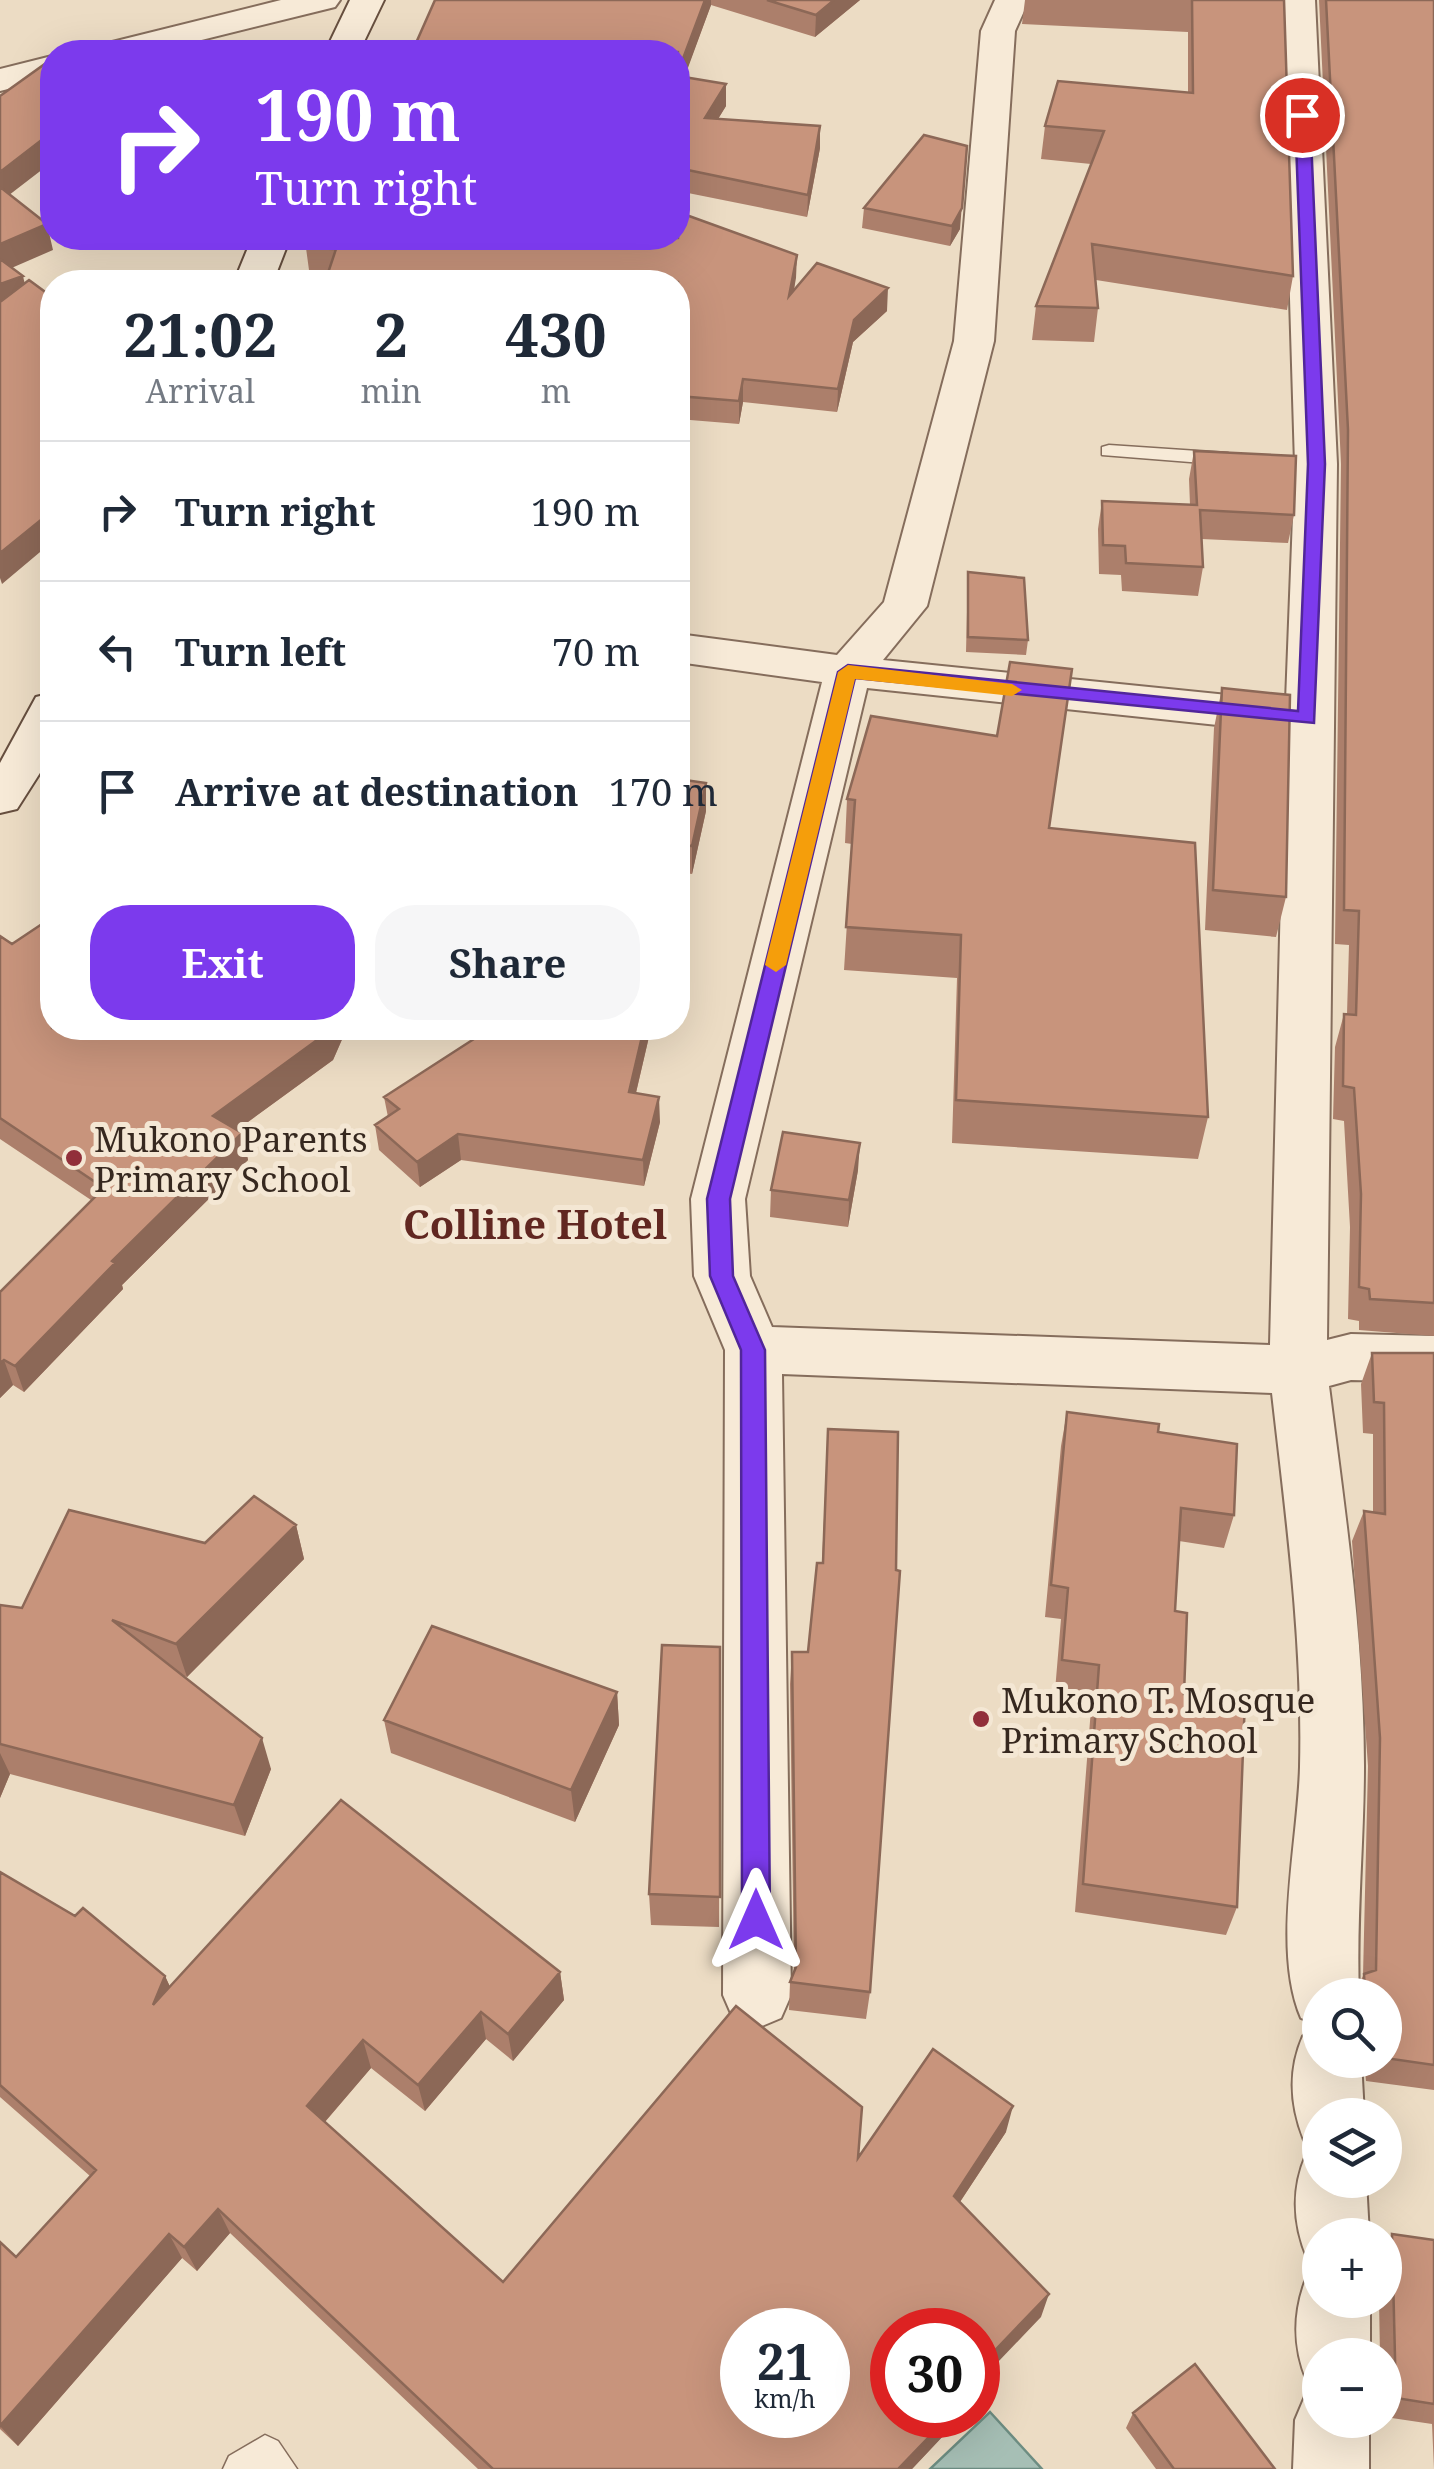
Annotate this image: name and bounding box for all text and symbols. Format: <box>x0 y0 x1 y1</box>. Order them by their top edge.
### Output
text: 190 m <box>255 66 461 162</box>
pin <box>1260 73 1345 158</box>
icon: right <box>90 80 220 210</box>
icon: arrive <box>1275 88 1330 143</box>
text: Turn right <box>255 157 477 218</box>
text: 21:02 <box>123 293 277 375</box>
text: 2 <box>374 293 408 375</box>
text: 430 <box>505 293 607 375</box>
text: Arrival <box>146 369 255 412</box>
text: min <box>361 369 422 412</box>
text: m <box>541 369 571 412</box>
icon: right <box>90 484 145 539</box>
text: Turn right <box>175 485 376 537</box>
text: 190 m <box>530 485 640 537</box>
icon: left <box>90 624 145 679</box>
text: Turn left <box>175 625 346 677</box>
text: 70 m <box>552 625 640 677</box>
icon: arrive <box>90 764 145 819</box>
text: Arrive at destination <box>175 765 579 817</box>
text: 170 m <box>609 765 718 817</box>
button: Exit <box>90 905 355 1020</box>
button: Share <box>375 905 640 1020</box>
place label: Mukono Parents Primary School <box>94 1115 368 1202</box>
marker: Mukono Parents Primary School <box>63 1147 85 1169</box>
district label: Colline Hotel <box>403 1196 667 1251</box>
place label: Mukono T. Mosque Primary School <box>1001 1676 1315 1763</box>
marker: Mukono T. Mosque Primary School <box>970 1708 992 1730</box>
position arrow <box>704 1868 808 1972</box>
map controls <box>1302 1978 1402 2438</box>
button: search <box>1302 1978 1402 2078</box>
button: layers <box>1302 2098 1402 2198</box>
button: + <box>1302 2218 1402 2318</box>
speed limit sign: 30 <box>870 2308 1000 2438</box>
text: 21 <box>757 2327 813 2395</box>
button: − <box>1302 2338 1402 2438</box>
text: km/h <box>754 2381 816 2415</box>

